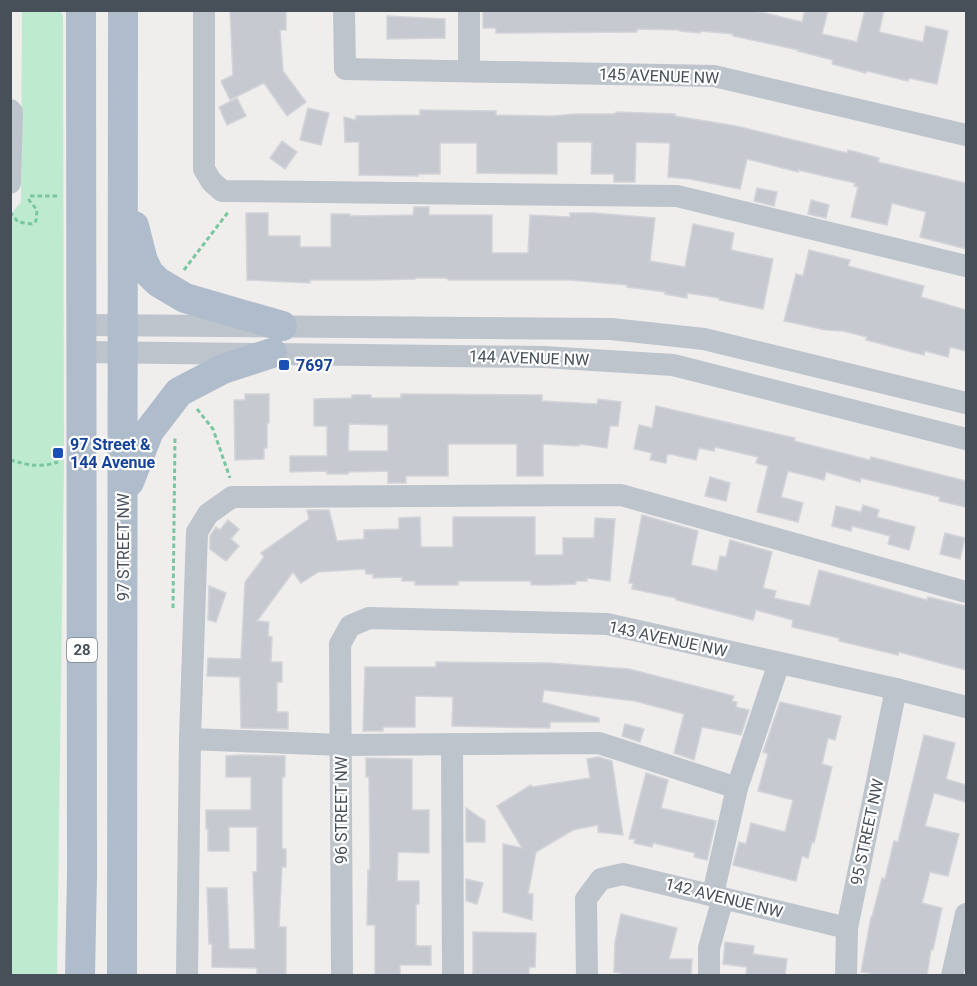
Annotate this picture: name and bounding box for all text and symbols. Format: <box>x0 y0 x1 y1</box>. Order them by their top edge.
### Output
street label: 145 AVENUE NW <box>598 64 720 88</box>
street label: 144 AVENUE NW <box>468 346 590 370</box>
place label: 7697 <box>296 356 333 375</box>
marker: 7697 <box>277 358 291 372</box>
place label: 97 Street & 144 Avenue <box>70 435 155 472</box>
marker: 97 Street & 144 Avenue <box>51 446 65 460</box>
street label: 97 STREET NW <box>114 493 133 601</box>
street label: 143 AVENUE NW <box>607 617 729 661</box>
road number: 28 <box>67 638 97 662</box>
street label: 96 STREET NW <box>332 756 351 864</box>
street label: 95 STREET NW <box>846 777 888 887</box>
street label: 142 AVENUE NW <box>663 874 785 922</box>

